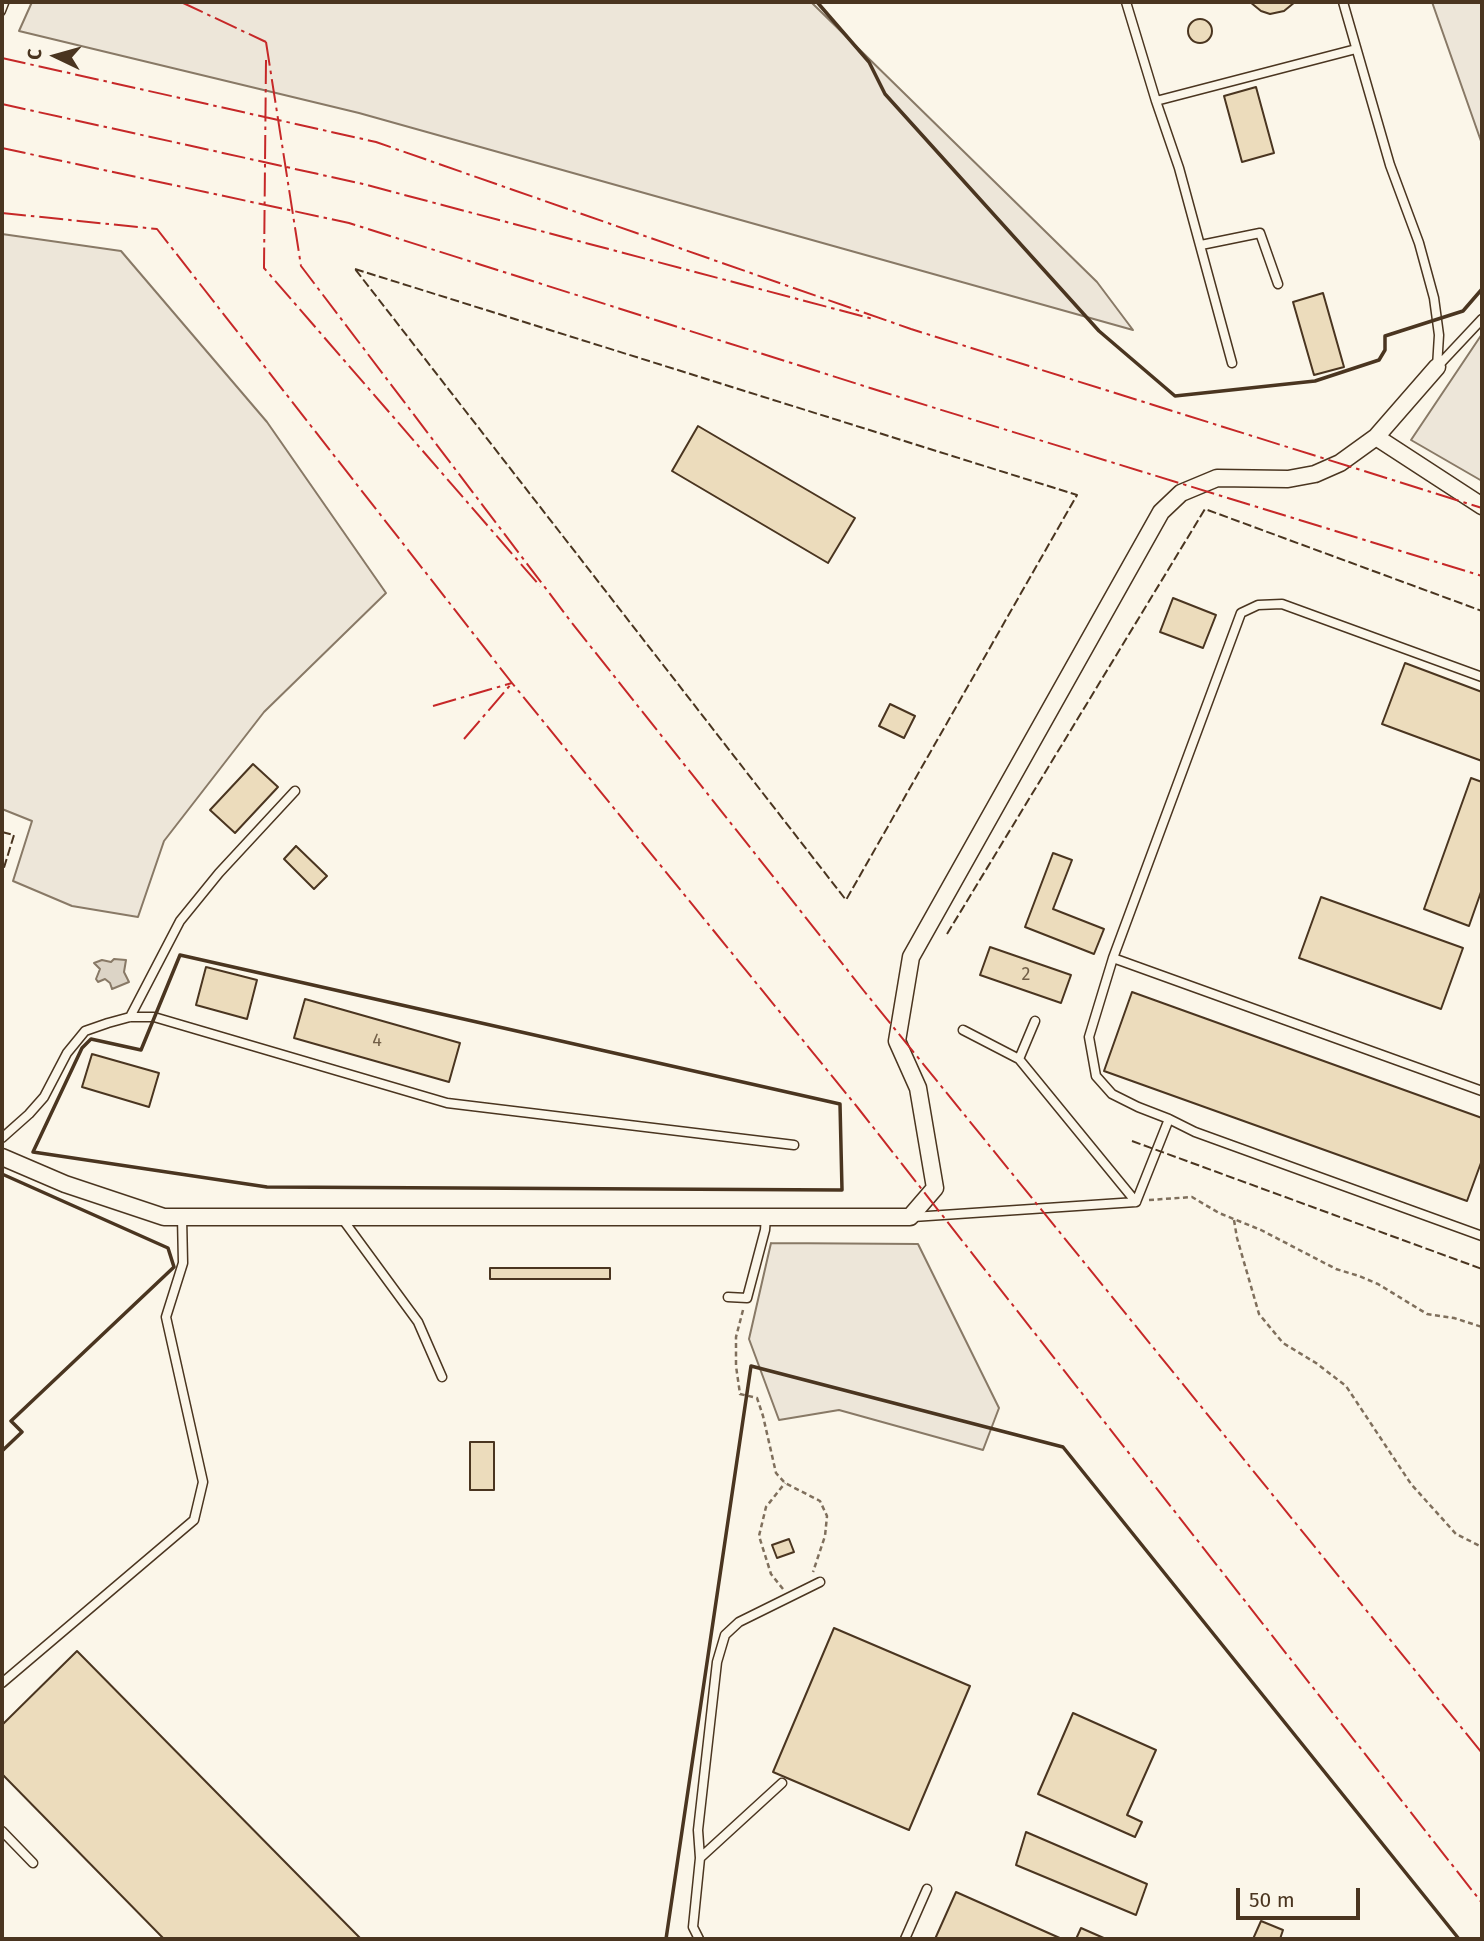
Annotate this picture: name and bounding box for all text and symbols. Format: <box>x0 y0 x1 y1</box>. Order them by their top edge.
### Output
north arrow <box>21 21 91 91</box>
text: С <box>23 48 47 61</box>
house number: 2 <box>1022 964 1030 986</box>
house number: 4 <box>372 1030 382 1052</box>
scale bar <box>1239 1874 1363 1918</box>
text: 50 m <box>1249 1887 1295 1913</box>

